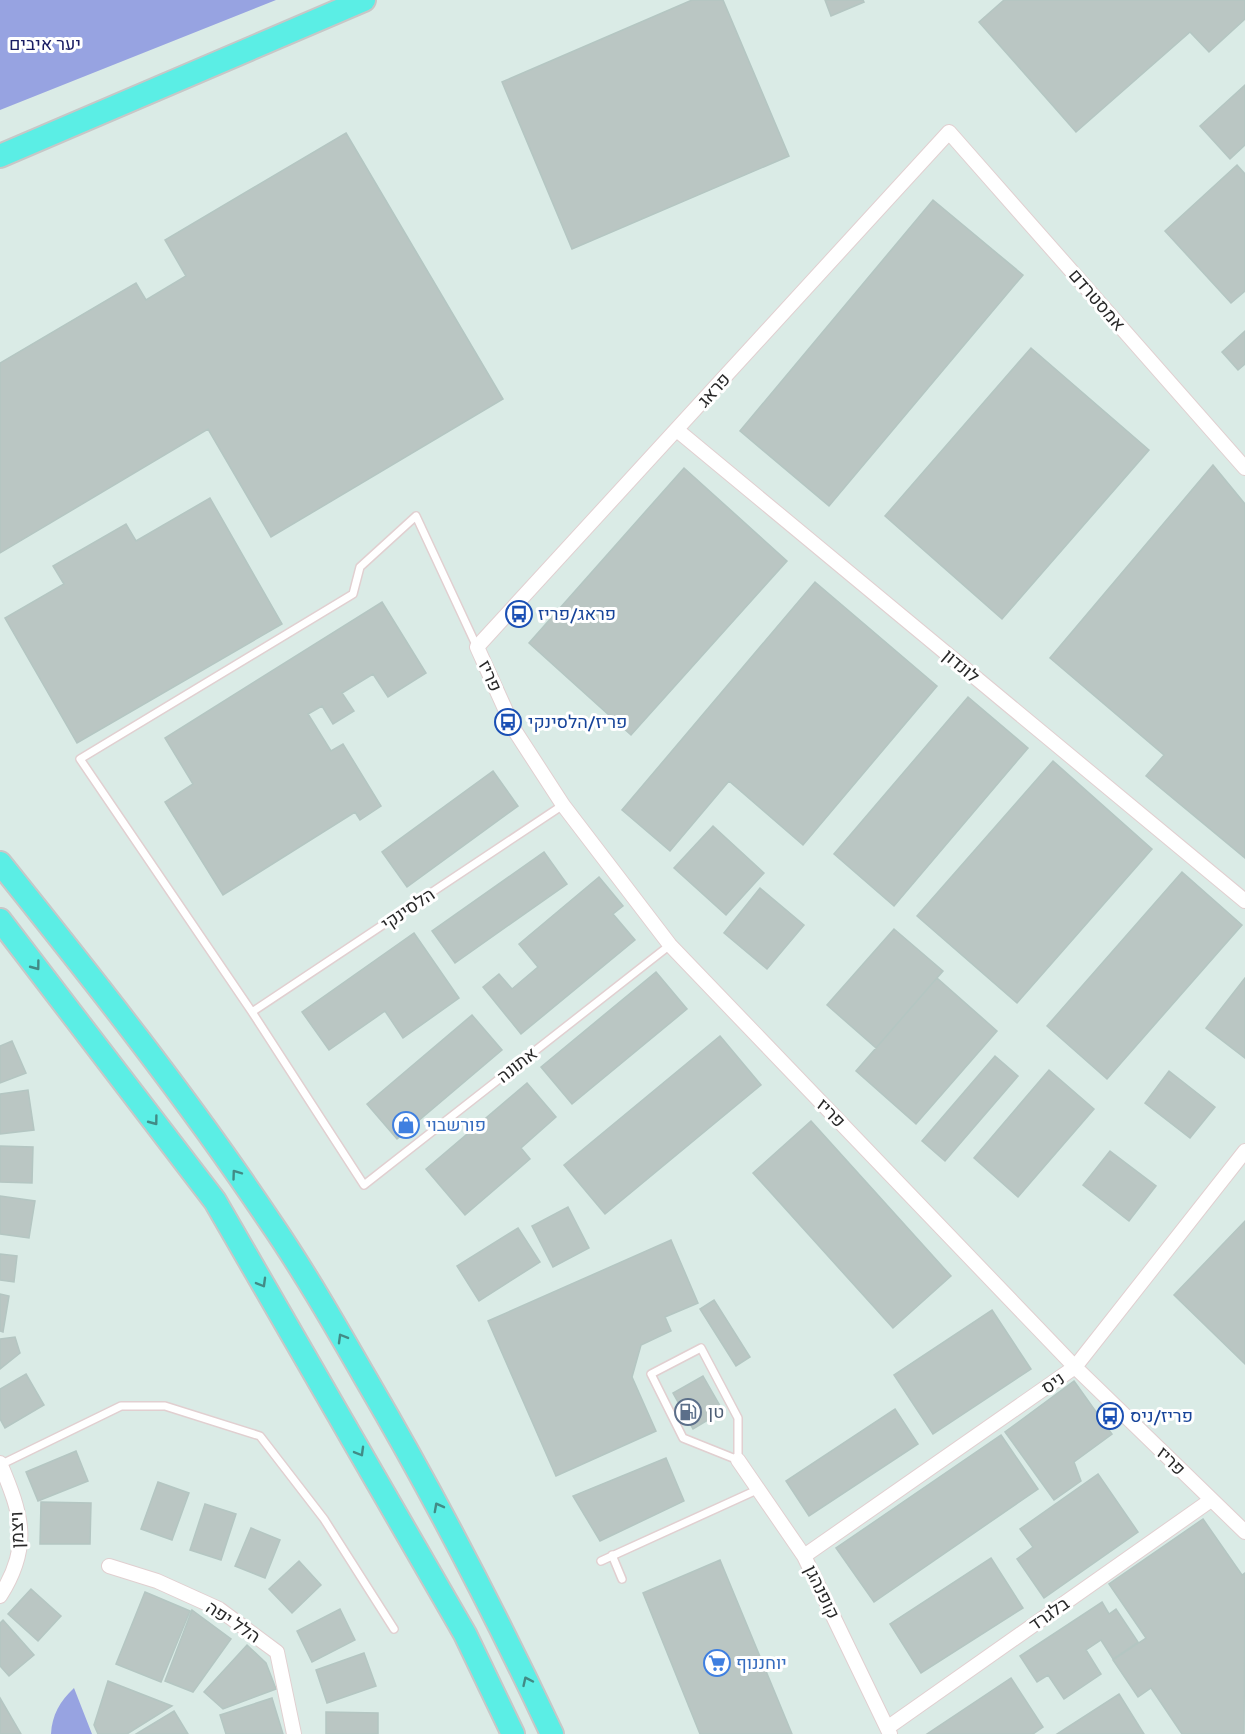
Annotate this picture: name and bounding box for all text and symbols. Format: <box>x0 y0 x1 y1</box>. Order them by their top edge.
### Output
park label: יער איבים <box>9 33 81 55</box>
street label: אמסטרדם <box>1064 264 1130 336</box>
street label: פראג <box>693 368 735 412</box>
bus stop icon: פראג/פריז <box>504 599 534 629</box>
place label: פראג/פריז <box>538 603 616 625</box>
street label: לונדון <box>938 644 984 688</box>
street label: פריז <box>473 657 507 695</box>
bus stop icon: פריז/הלסינקי <box>493 707 523 737</box>
place label: פריז/הלסינקי <box>528 711 627 733</box>
street label: הלסינקי <box>377 883 439 935</box>
one-way arrow <box>29 959 40 970</box>
street label: אתונה <box>492 1042 542 1088</box>
street label: פריז <box>812 1094 850 1132</box>
shop icon: פורשבוי <box>391 1110 421 1140</box>
place label: פורשבוי <box>426 1114 486 1136</box>
one-way arrow <box>147 1115 158 1126</box>
one-way arrow <box>232 1170 243 1181</box>
one-way arrow <box>255 1277 267 1287</box>
one-way arrow <box>338 1334 350 1344</box>
street label: ניס <box>1037 1367 1069 1399</box>
fuel station icon: טן <box>673 1397 703 1427</box>
place label: טן <box>708 1401 724 1423</box>
bus stop icon: פריז/ניס <box>1095 1401 1125 1431</box>
place label: פריז/ניס <box>1130 1405 1193 1427</box>
street label: פריז <box>1152 1442 1190 1480</box>
one-way arrow <box>353 1446 364 1456</box>
one-way arrow <box>434 1503 445 1514</box>
street label: ויצמן <box>5 1511 29 1549</box>
street label: קופנהגן <box>800 1562 844 1622</box>
street label: בלגרד <box>1025 1592 1074 1636</box>
street label: הלל יפה <box>202 1596 264 1648</box>
supermarket icon: יוחננוף <box>702 1648 732 1678</box>
place label: יוחננוף <box>736 1652 787 1674</box>
one-way arrow <box>522 1677 534 1688</box>

